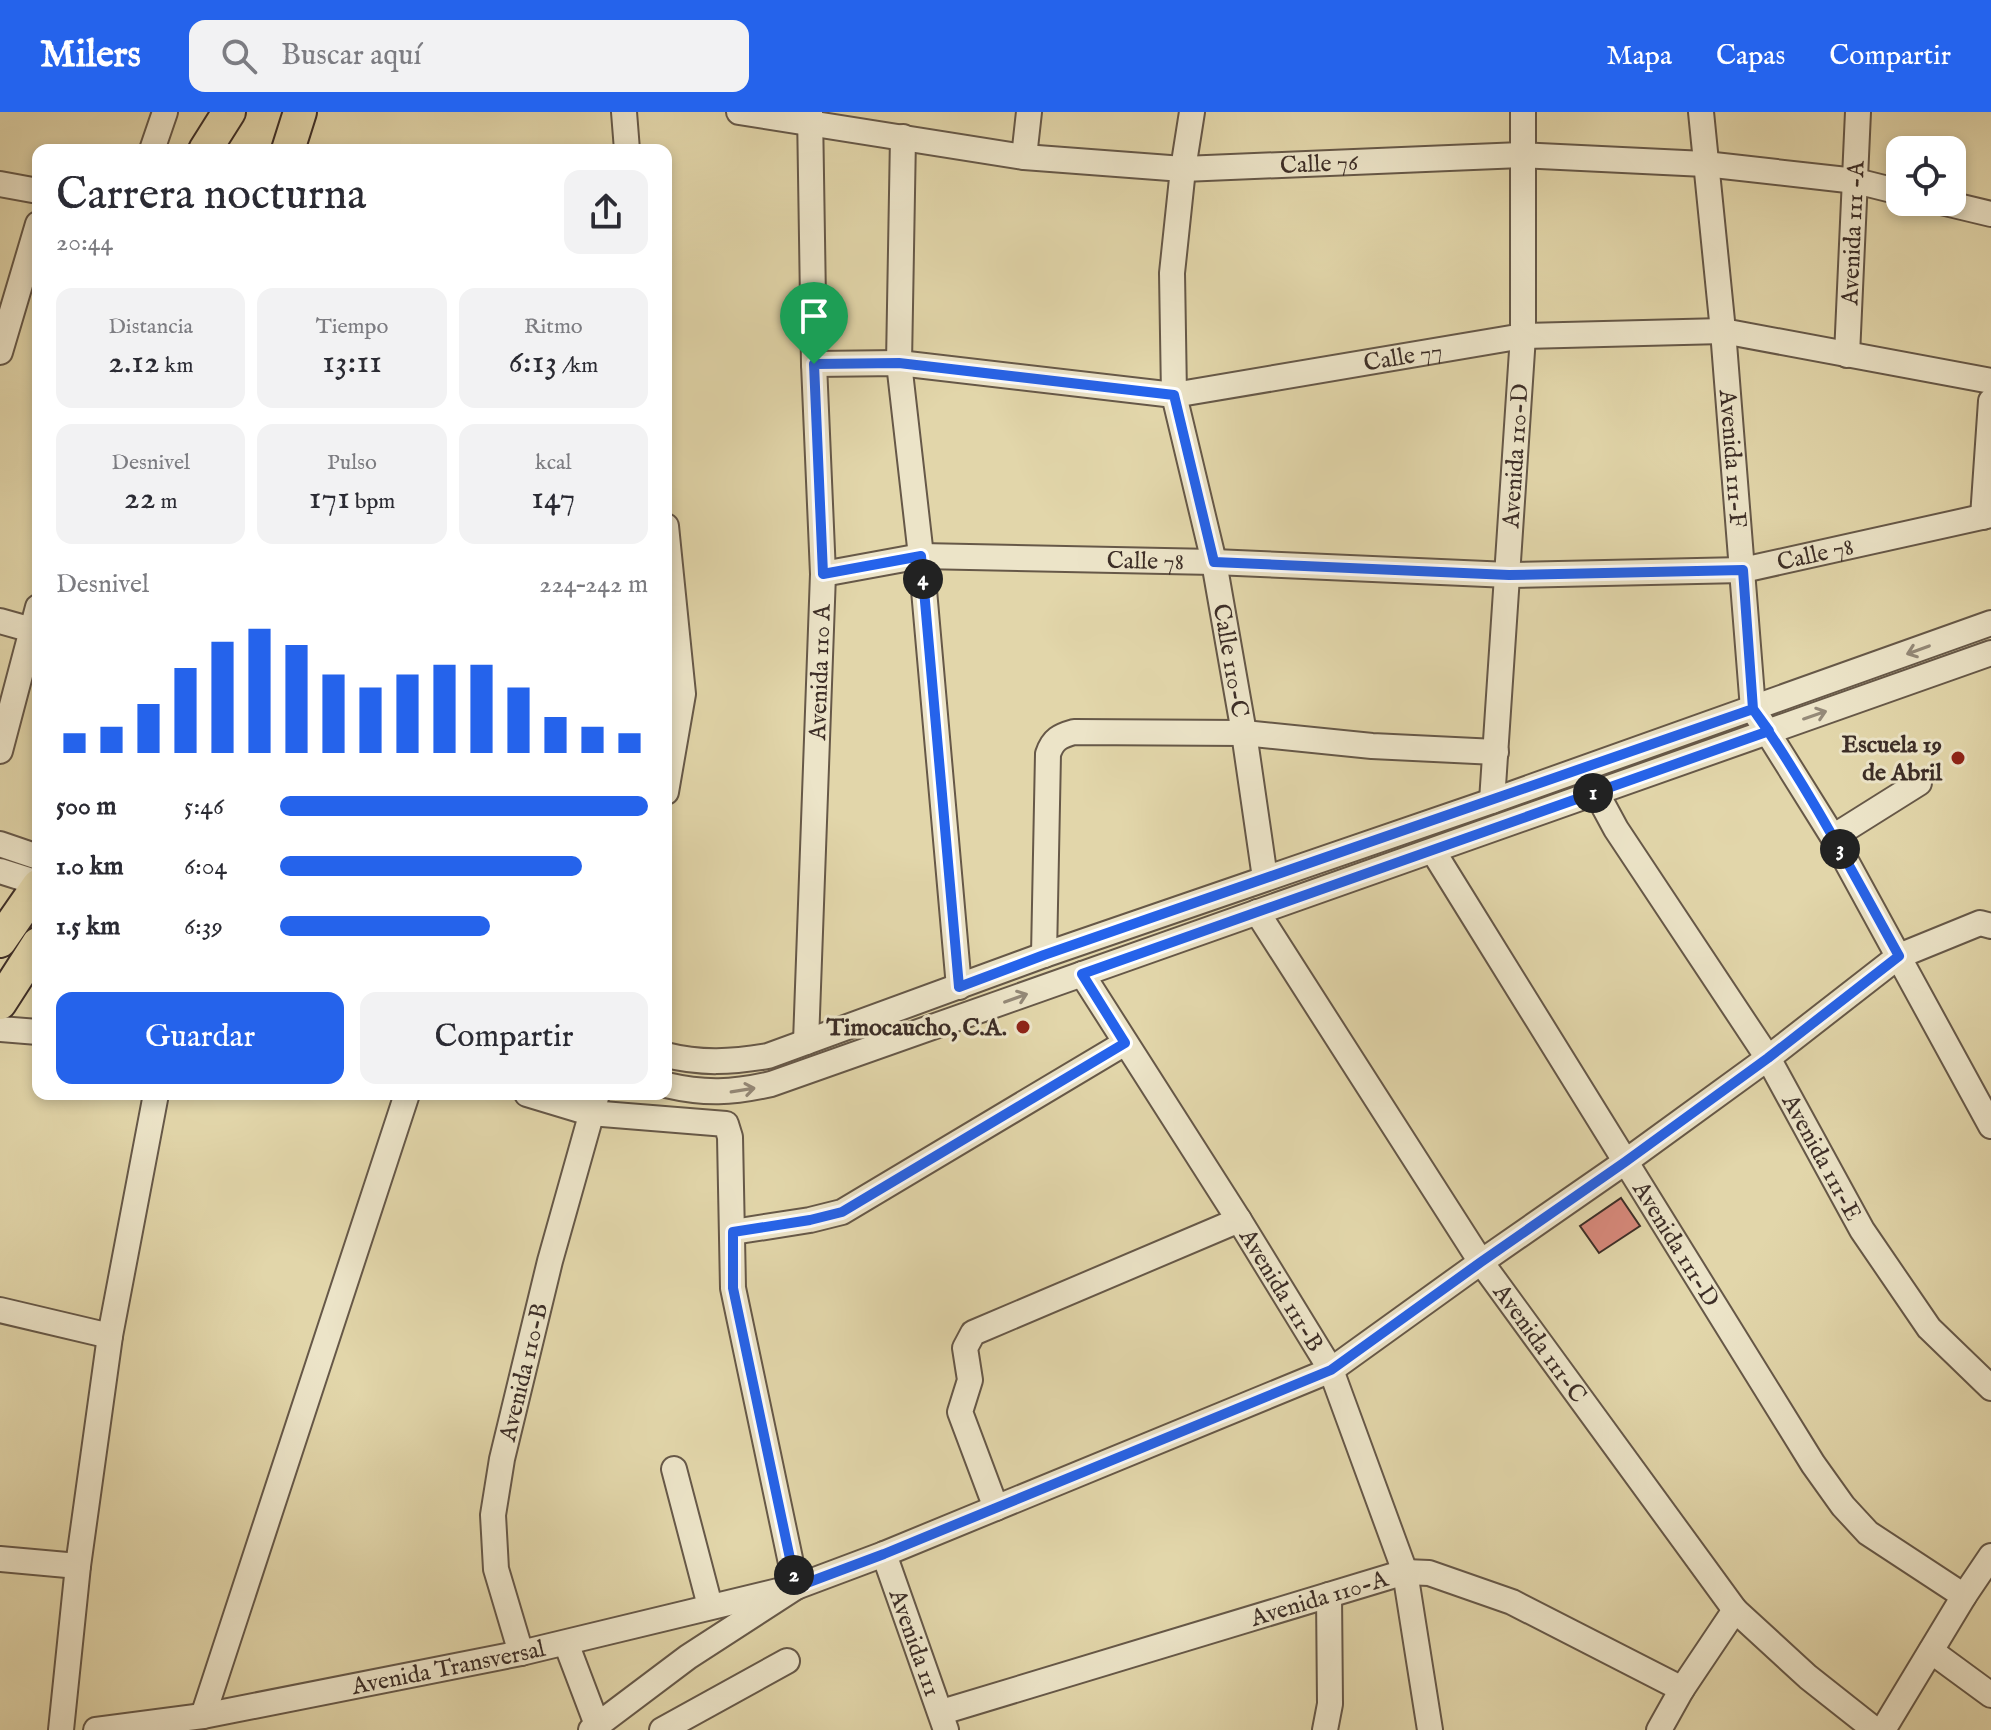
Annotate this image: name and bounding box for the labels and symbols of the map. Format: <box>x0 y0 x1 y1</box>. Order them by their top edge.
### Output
street label: Calle 76 <box>1279 148 1360 182</box>
street label: Avenida 111 -A <box>1835 160 1873 307</box>
pin <box>780 282 848 364</box>
street label: Calle 77 <box>1361 336 1445 380</box>
street label: Avenida 110-D <box>1496 383 1537 530</box>
street label: Avenida 111-F <box>1711 388 1753 529</box>
street label: Calle 78 <box>1774 532 1857 579</box>
street label: Calle 78 <box>1106 546 1184 578</box>
pin: 4 <box>903 559 943 599</box>
street label: Calle 110-C <box>1205 602 1255 720</box>
street label: Avenida 110 A <box>803 603 839 742</box>
one-way arrow <box>1905 643 1930 658</box>
one-way arrow <box>1802 707 1827 721</box>
place label: Escuela 19 de Abril <box>1842 730 1942 789</box>
marker: Escuela 19 de Abril <box>1949 749 1967 767</box>
pin: 1 <box>1573 773 1613 813</box>
pin: 3 <box>1820 829 1860 869</box>
one-way arrow <box>1003 990 1027 1004</box>
place label: Timocaucho, C.A. <box>826 1013 1007 1044</box>
marker: Timocaucho, C.A. <box>1014 1018 1032 1036</box>
one-way arrow <box>730 1082 755 1097</box>
street label: Avenida 111-E <box>1773 1088 1868 1227</box>
street label: Avenida 111-D <box>1624 1175 1726 1313</box>
street label: Avenida 111-B <box>1231 1223 1330 1358</box>
street label: Avenida 111-C <box>1485 1278 1593 1410</box>
street label: Avenida 110-B <box>493 1300 556 1446</box>
pin: 2 <box>774 1555 814 1595</box>
street label: Avenida 110-A <box>1246 1564 1393 1635</box>
street label: Avenida 111 <box>880 1584 947 1701</box>
street label: Avenida Transversal <box>348 1634 549 1703</box>

